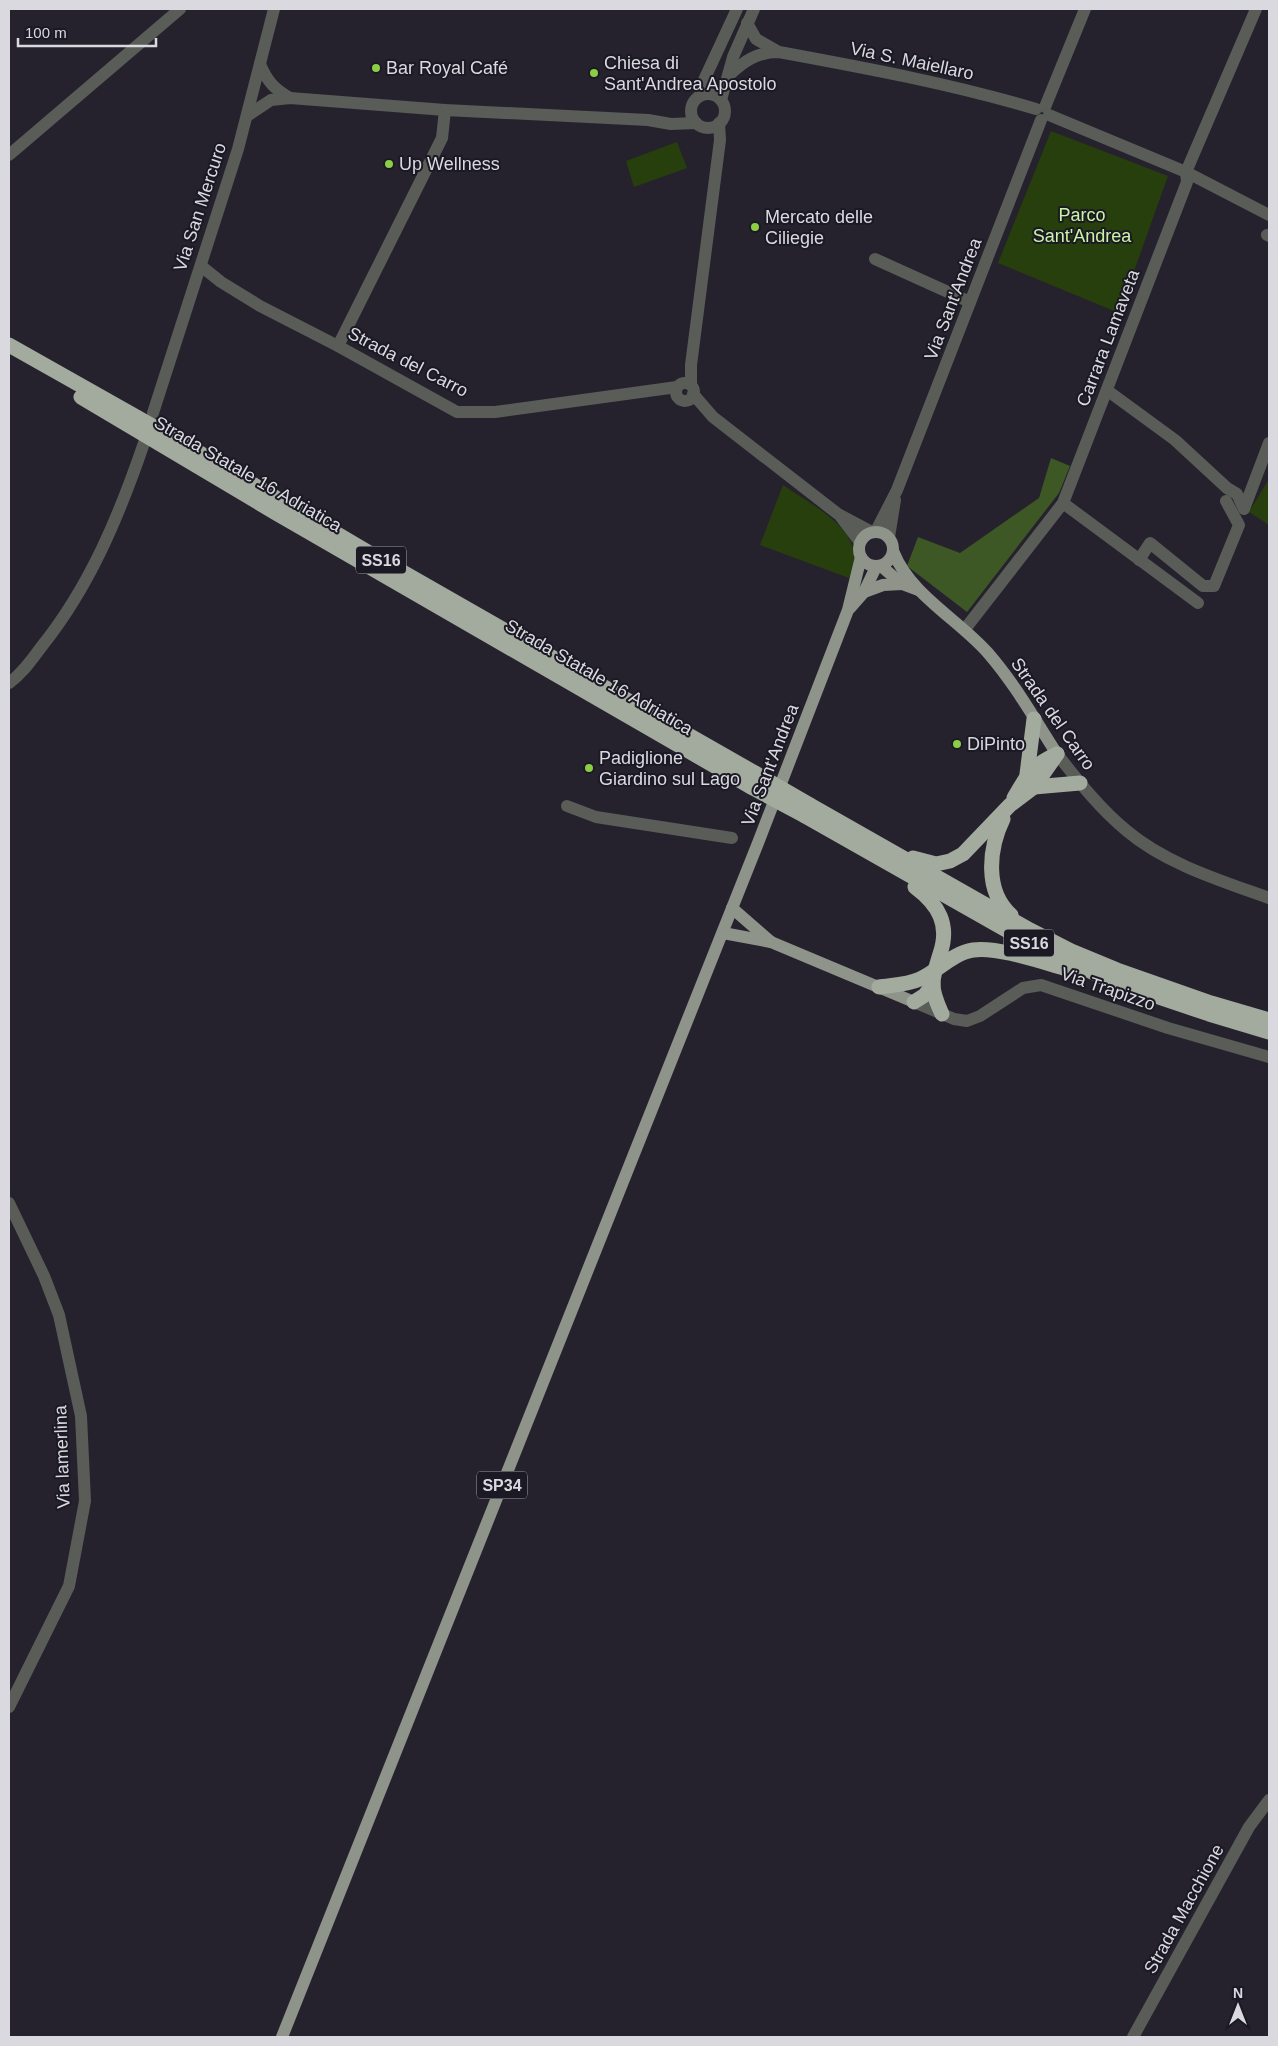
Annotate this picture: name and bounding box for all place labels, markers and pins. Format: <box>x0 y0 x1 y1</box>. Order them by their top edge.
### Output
place label: Chiesa di Sant'Andrea Apostolo <box>604 53 777 94</box>
place label: Bar Royal Café <box>386 58 508 78</box>
marker: Bar Royal Café <box>370 62 382 74</box>
marker: Chiesa di Sant'Andrea Apostolo <box>588 67 600 79</box>
place label: Up Wellness <box>399 154 500 174</box>
marker: Up Wellness <box>383 158 395 170</box>
place label: Mercato delle Ciliegie <box>765 207 873 248</box>
marker: Mercato delle Ciliegie <box>749 221 761 233</box>
place label: DiPinto <box>967 734 1025 754</box>
marker: DiPinto <box>951 738 963 750</box>
place label: Padiglione Giardino sul Lago <box>599 748 740 789</box>
marker: Padiglione Giardino sul Lago <box>583 762 595 774</box>

